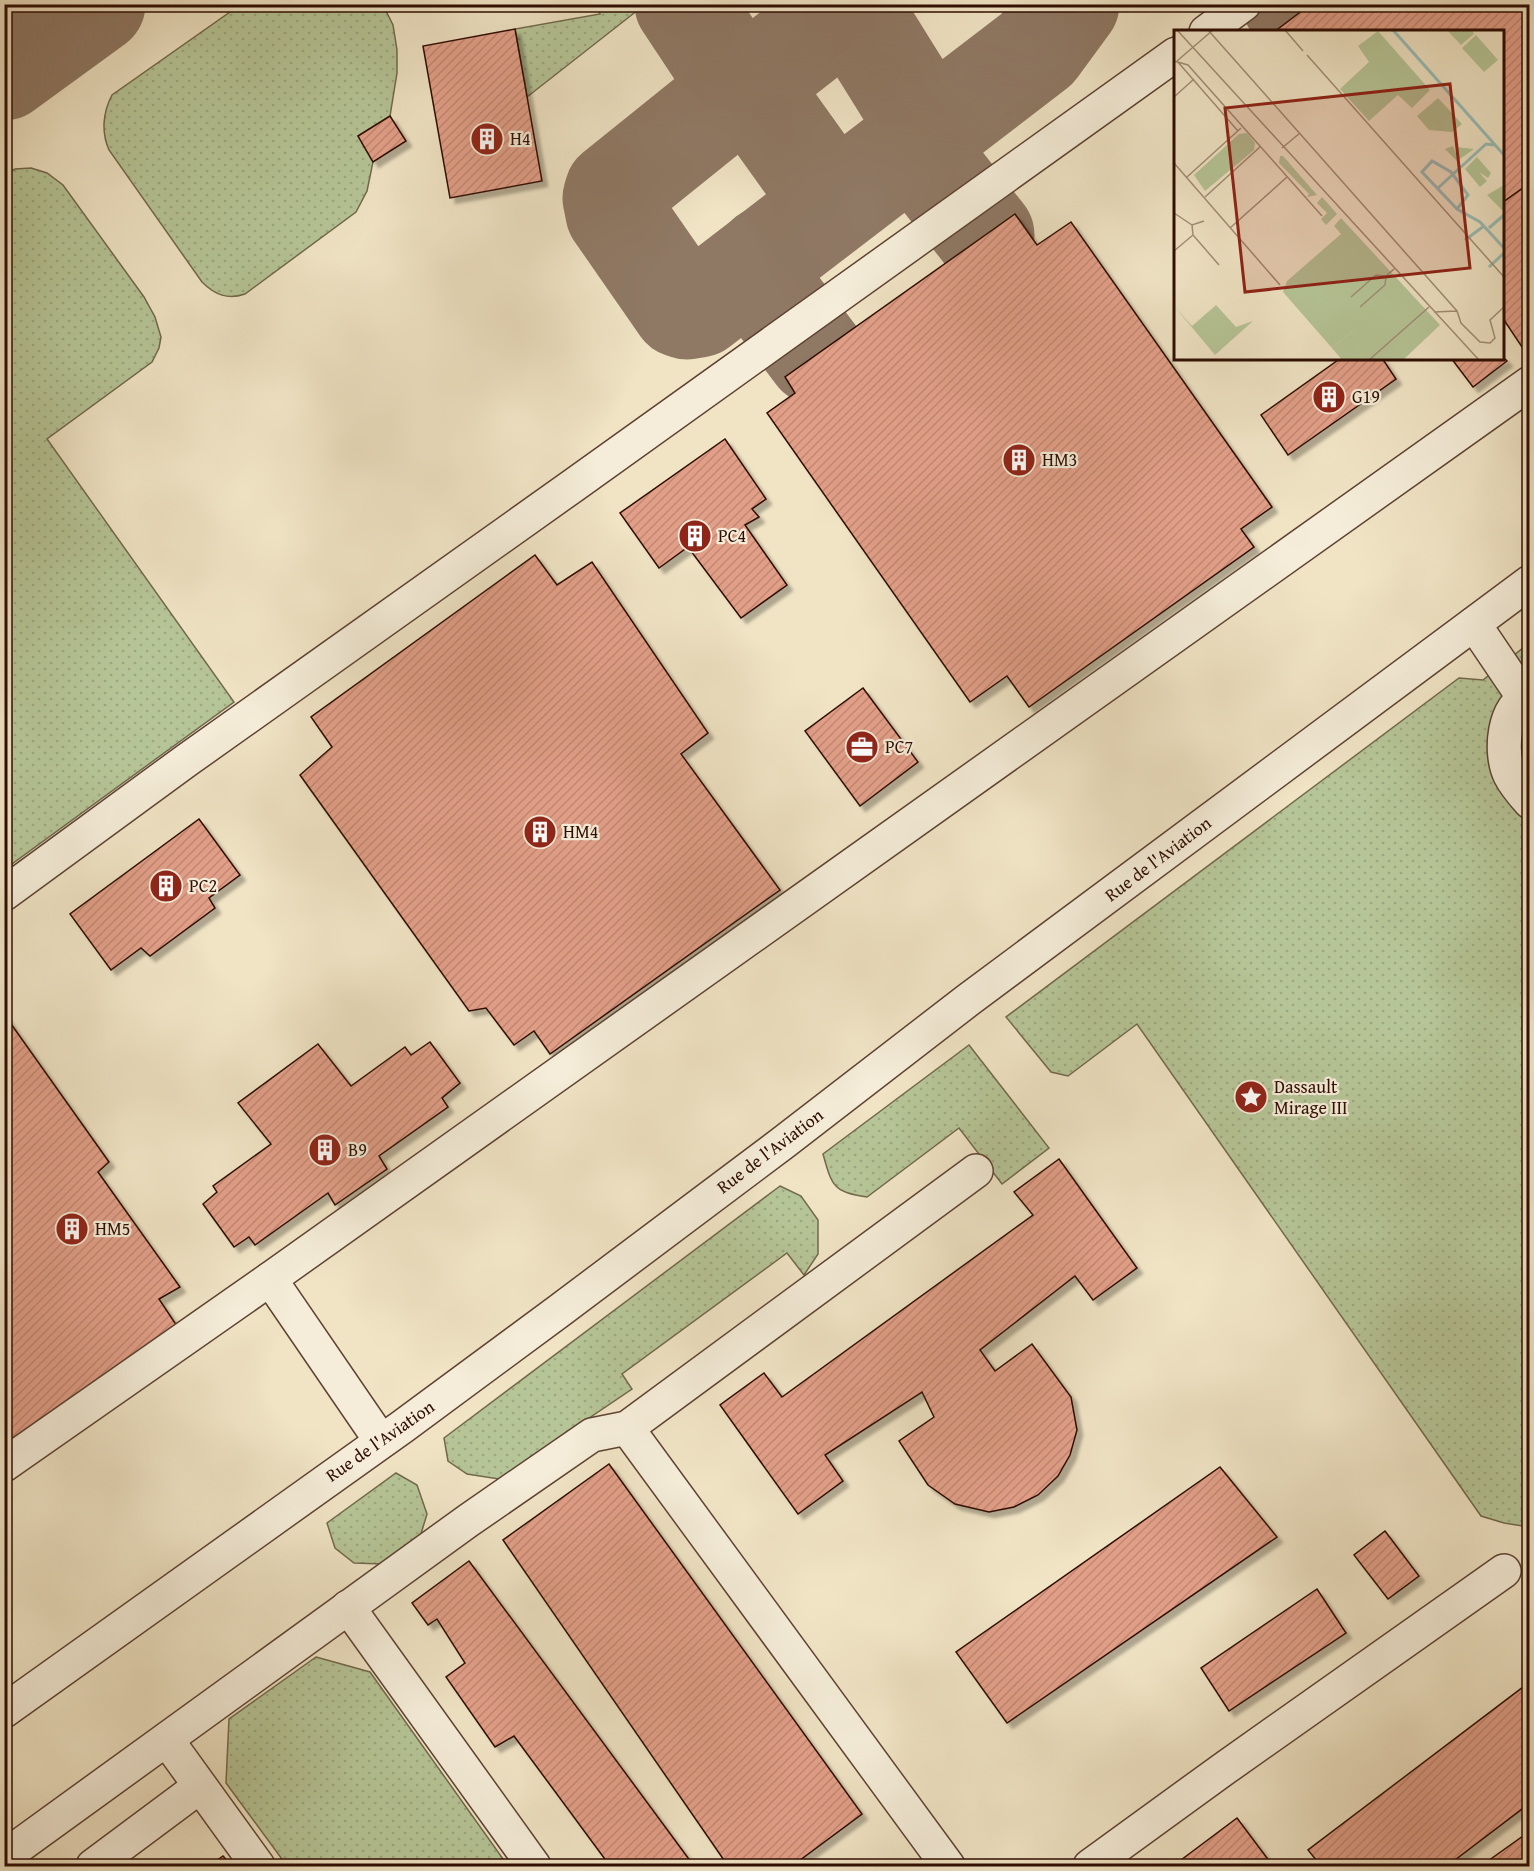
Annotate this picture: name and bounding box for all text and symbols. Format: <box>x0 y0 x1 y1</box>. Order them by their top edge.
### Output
inset map <box>1174 30 1504 360</box>
building icon: H4 <box>469 121 505 157</box>
place label: H4 <box>510 125 531 152</box>
building icon: G19 <box>1311 379 1347 415</box>
place label: G19 <box>1352 383 1380 410</box>
building icon: HM3 <box>1001 442 1037 478</box>
place label: HM3 <box>1042 446 1077 473</box>
building icon: PC4 <box>677 518 713 554</box>
place label: PC4 <box>718 522 746 549</box>
office icon: PC7 <box>844 729 880 765</box>
place label: PC7 <box>885 733 913 760</box>
street label: Rue de l'Aviation <box>1099 809 1217 908</box>
building icon: HM4 <box>522 814 558 850</box>
place label: HM4 <box>563 818 598 845</box>
building icon: PC2 <box>148 868 184 904</box>
place label: PC2 <box>189 872 217 899</box>
place label: Dassault Mirage III <box>1274 1073 1348 1121</box>
place icon: Dassault Mirage III <box>1233 1079 1269 1115</box>
street label: Rue de l'Aviation <box>711 1101 829 1200</box>
building icon: B9 <box>307 1132 343 1168</box>
place label: B9 <box>348 1136 367 1163</box>
building icon: HM5 <box>54 1211 90 1247</box>
place label: HM5 <box>95 1215 130 1242</box>
street label: Rue de l'Aviation <box>320 1393 440 1488</box>

